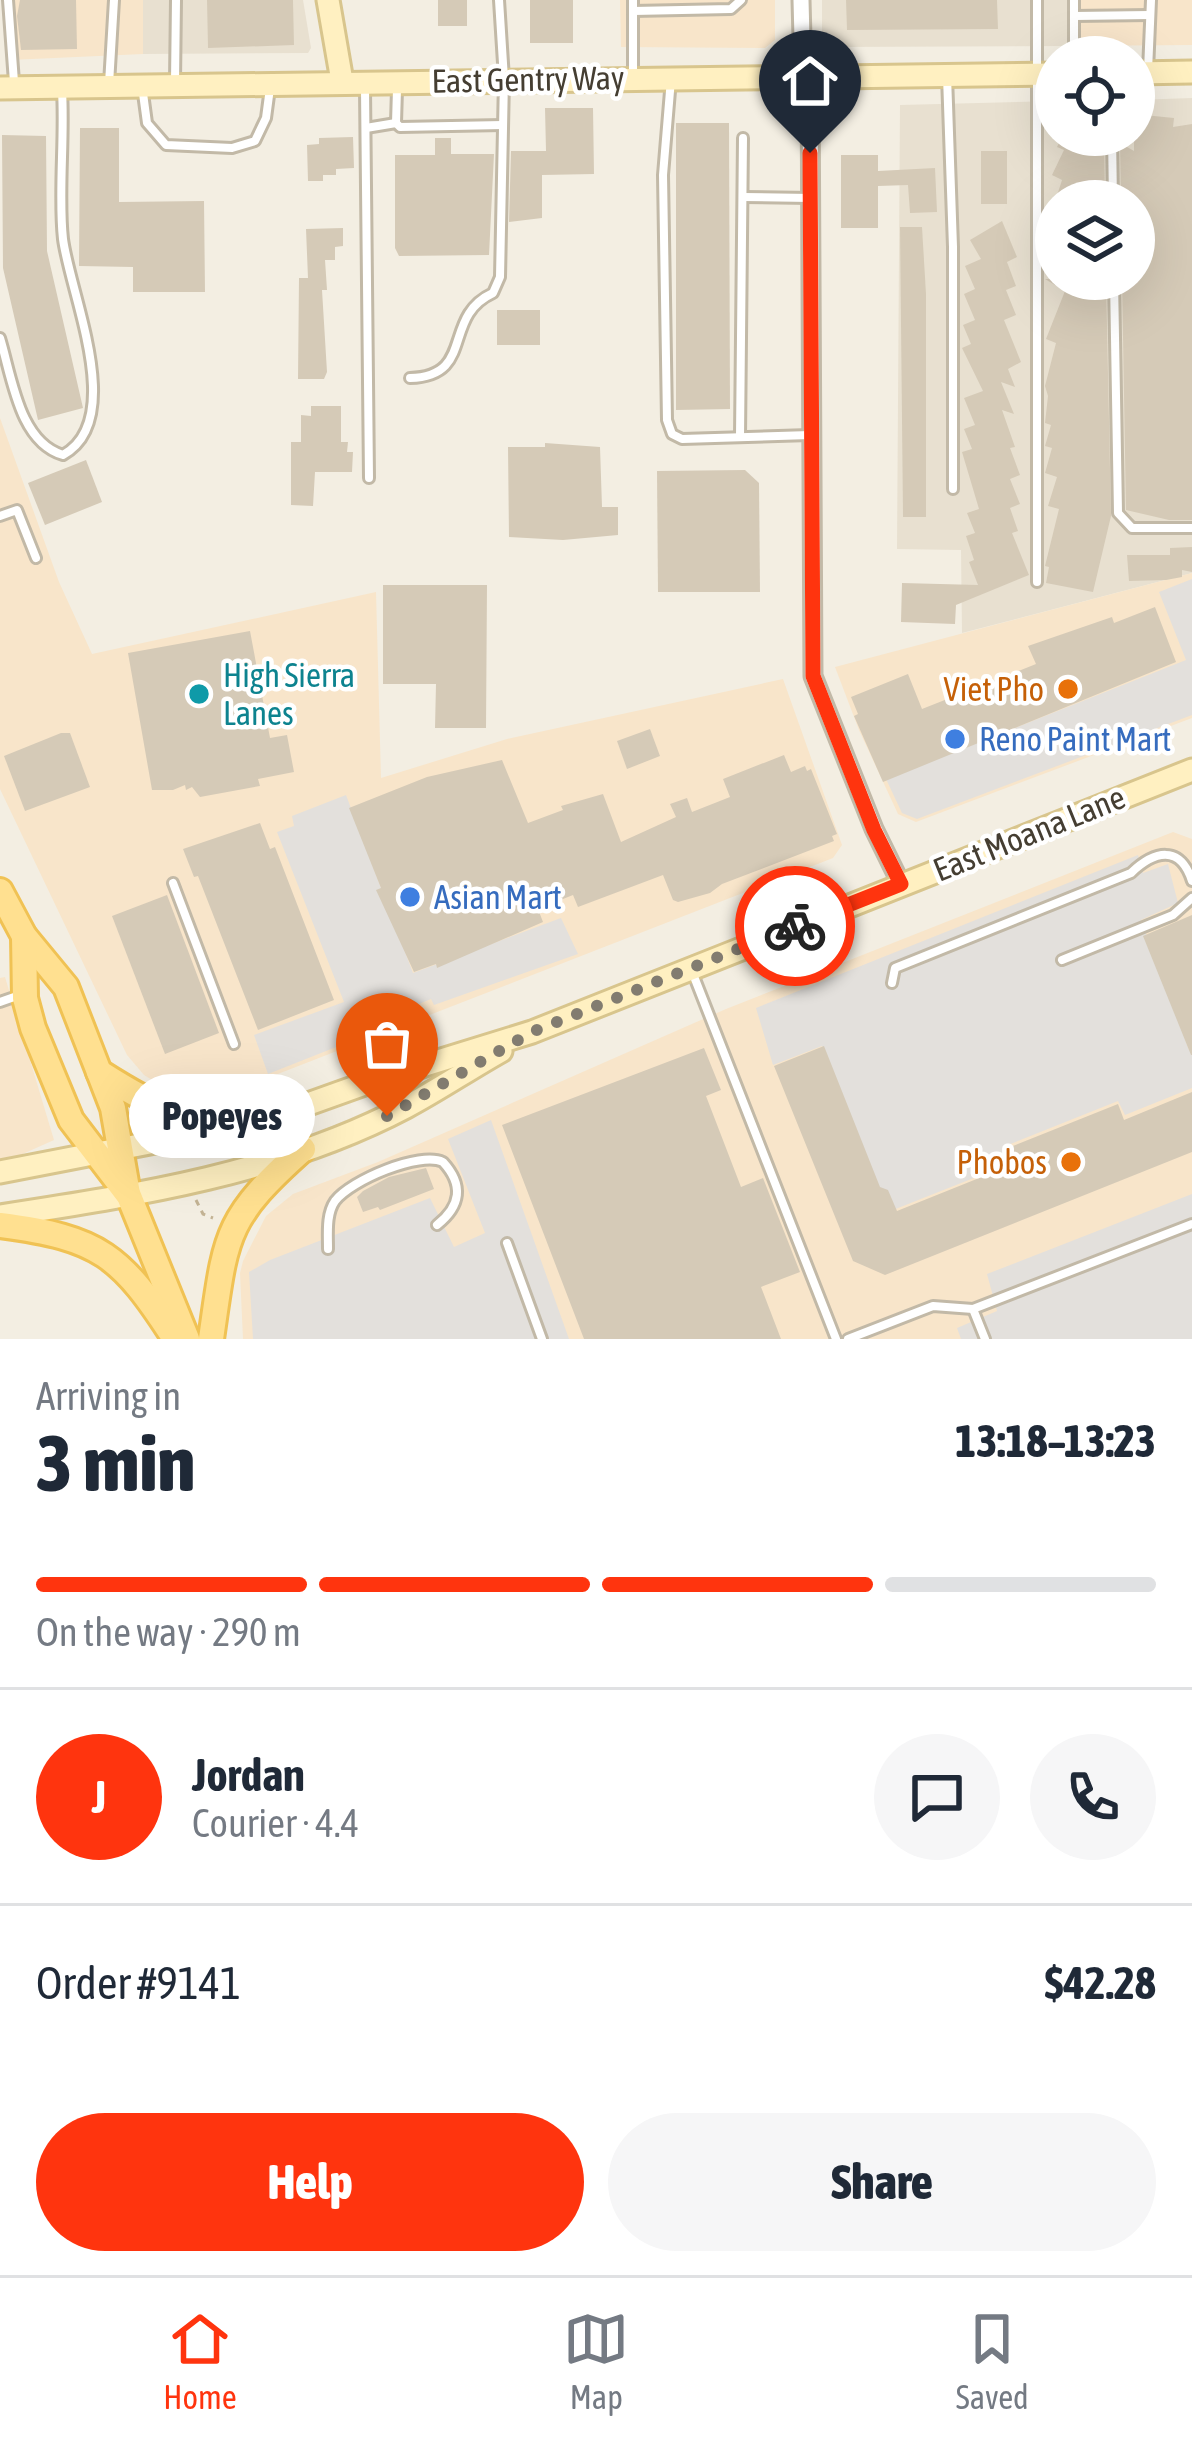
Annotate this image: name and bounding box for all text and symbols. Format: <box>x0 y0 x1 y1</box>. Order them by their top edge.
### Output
pin <box>759 30 861 153</box>
map controls <box>1035 36 1155 300</box>
button: locate <box>1035 36 1155 156</box>
icon: home <box>777 48 843 114</box>
street label: East Gentry Way <box>431 58 625 100</box>
button: layers <box>1035 180 1155 300</box>
place label: High Sierra Lanes <box>223 656 355 732</box>
place label: Viet Pho <box>944 670 1044 708</box>
marker: Viet Pho <box>1055 676 1081 702</box>
marker: High Sierra Lanes <box>186 681 212 707</box>
place label: Reno Paint Mart <box>979 720 1171 758</box>
marker: Reno Paint Mart <box>942 726 968 752</box>
street label: East Moana Lane <box>928 777 1130 889</box>
courier <box>735 866 855 986</box>
place label: Asian Mart <box>434 878 562 916</box>
marker: Asian Mart <box>397 884 423 910</box>
icon: bike <box>762 893 828 959</box>
pin <box>336 993 438 1116</box>
icon: bag <box>354 1011 420 1077</box>
callout: Popeyes <box>129 1074 315 1158</box>
text: Popeyes <box>162 1094 282 1138</box>
place label: Phobos <box>957 1143 1047 1181</box>
marker: Phobos <box>1058 1149 1084 1175</box>
text: Arriving in <box>36 1374 181 1418</box>
text: 13:18–13:23 <box>955 1415 1156 1467</box>
text: 3 min <box>36 1418 195 1508</box>
text: On the way · 290 m <box>36 1610 301 1654</box>
button: chat <box>874 1734 1000 1860</box>
button: phone <box>1030 1734 1156 1860</box>
text: Jordan <box>192 1749 305 1801</box>
text: J <box>92 1771 106 1823</box>
text: Courier · 4.4 <box>192 1801 359 1845</box>
text: Order #9141 <box>36 1957 241 2009</box>
text: $42.28 <box>1044 1957 1156 2009</box>
button: Help <box>36 2113 584 2251</box>
button: Share <box>608 2113 1156 2251</box>
tab: Home <box>163 2306 237 2416</box>
tab: Map <box>563 2306 629 2416</box>
tab: Saved <box>956 2306 1029 2416</box>

